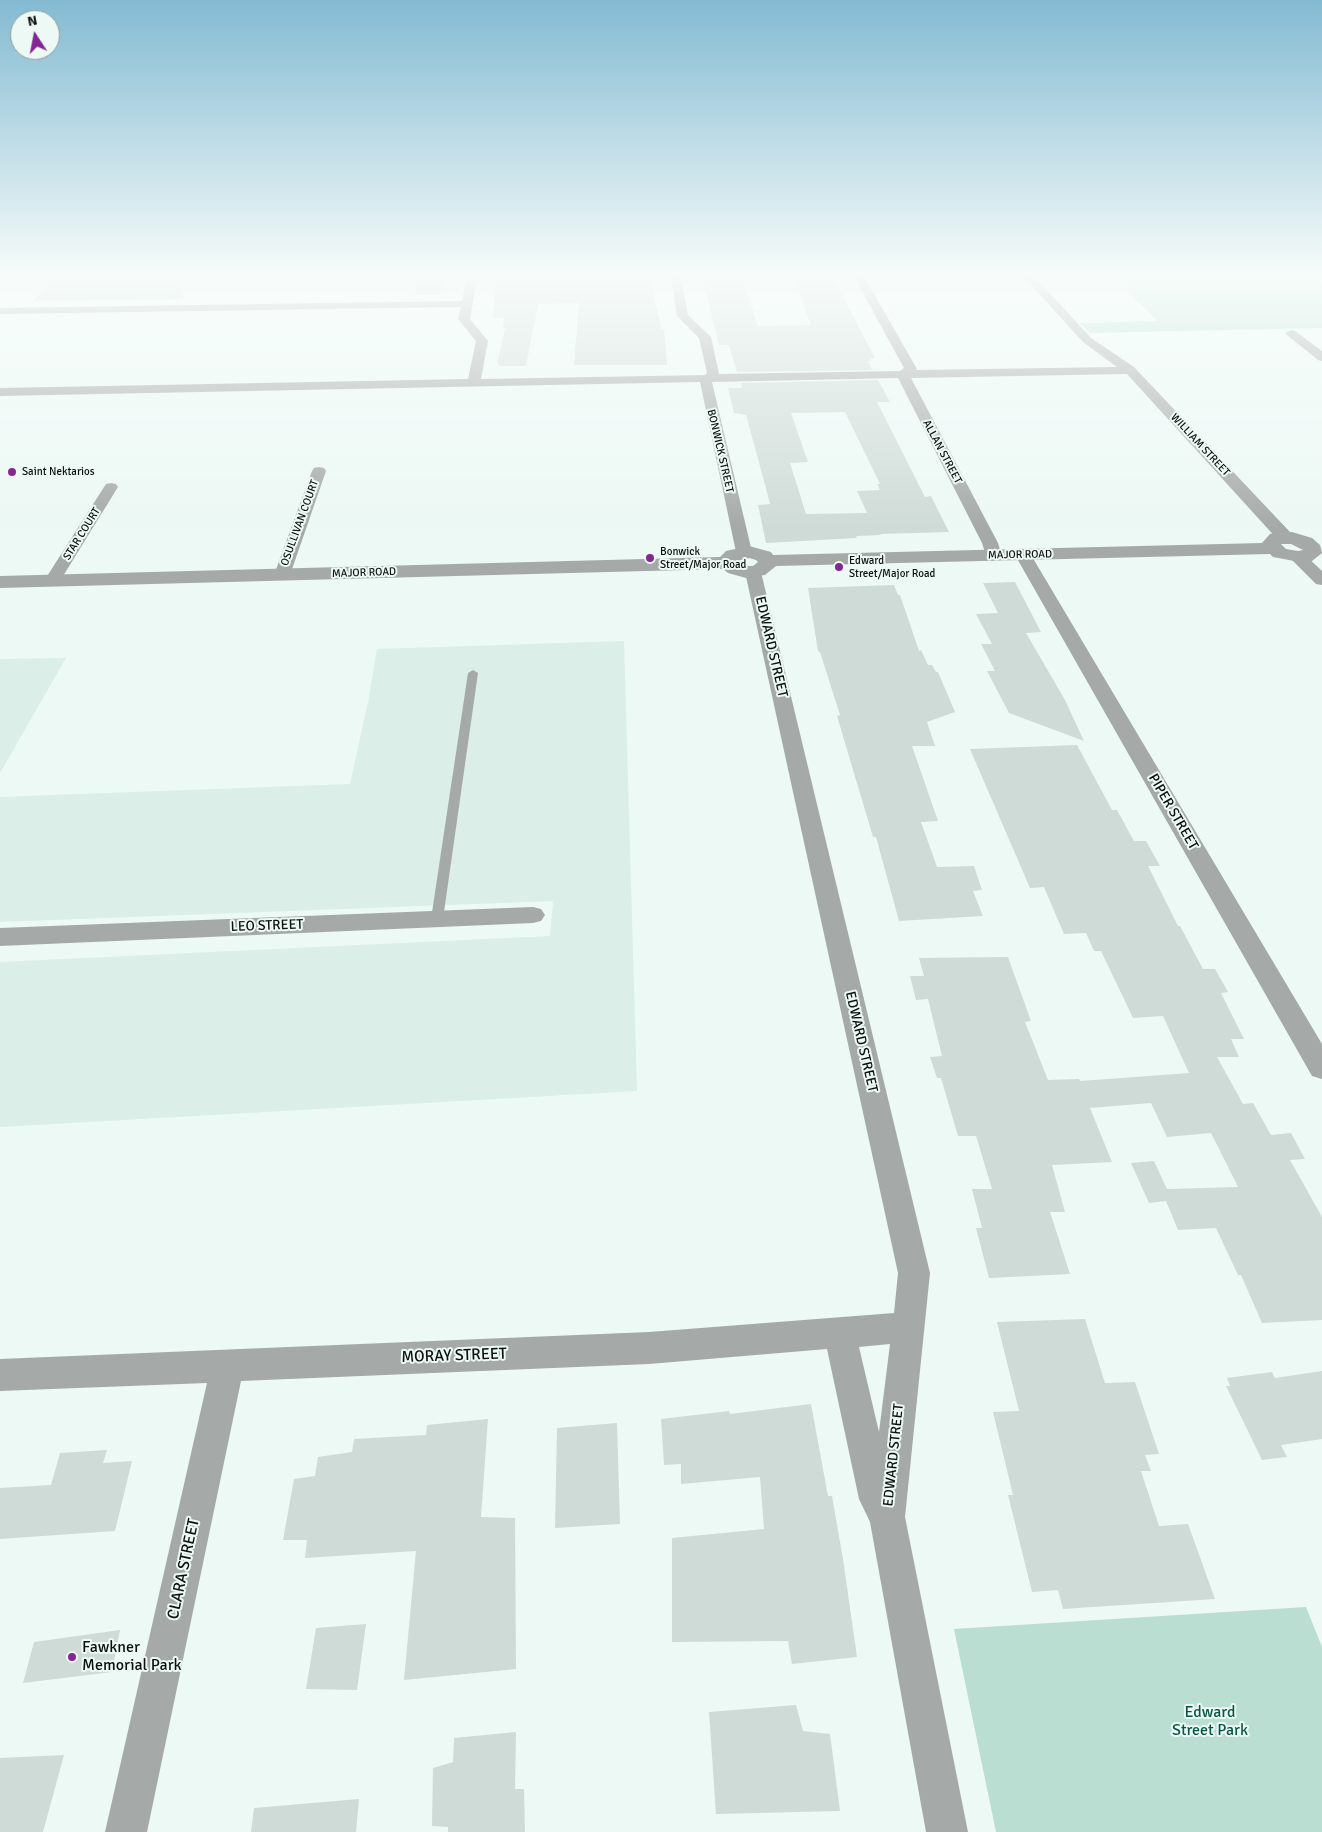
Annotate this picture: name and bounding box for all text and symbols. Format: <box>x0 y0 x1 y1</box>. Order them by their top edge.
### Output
north arrow <box>10 10 60 60</box>
text: N <box>26 11 39 30</box>
street label: BONWICK STREET <box>704 408 736 494</box>
street label: WILLIAM STREET <box>1168 411 1232 479</box>
street label: ALLAN STREET <box>920 418 964 486</box>
place label: Saint Nektarios <box>22 465 95 479</box>
marker: Saint Nektarios <box>6 466 18 478</box>
street label: OSULLIVAN COURT <box>278 478 322 568</box>
street label: STAR COURT <box>61 505 103 563</box>
place label: Bonwick Street/Major Road <box>660 545 746 571</box>
street label: MAJOR ROAD <box>988 548 1052 562</box>
marker: Bonwick Street/Major Road <box>644 552 656 564</box>
place label: Edward Street/Major Road <box>849 554 935 580</box>
marker: Edward Street/Major Road <box>833 561 845 573</box>
street label: MAJOR ROAD <box>332 565 396 581</box>
street label: EDWARD STREET <box>751 595 791 699</box>
street label: PIPER STREET <box>1145 771 1201 853</box>
street label: LEO STREET <box>230 916 304 936</box>
street label: EDWARD STREET <box>841 990 881 1094</box>
street label: MORAY STREET <box>401 1345 507 1367</box>
street label: EDWARD STREET <box>880 1403 908 1507</box>
street label: CLARA STREET <box>164 1517 204 1621</box>
place label: Fawkner Memorial Park <box>82 1638 182 1676</box>
marker: Fawkner Memorial Park <box>66 1651 78 1663</box>
park label: Edward Street Park <box>1172 1703 1248 1741</box>

